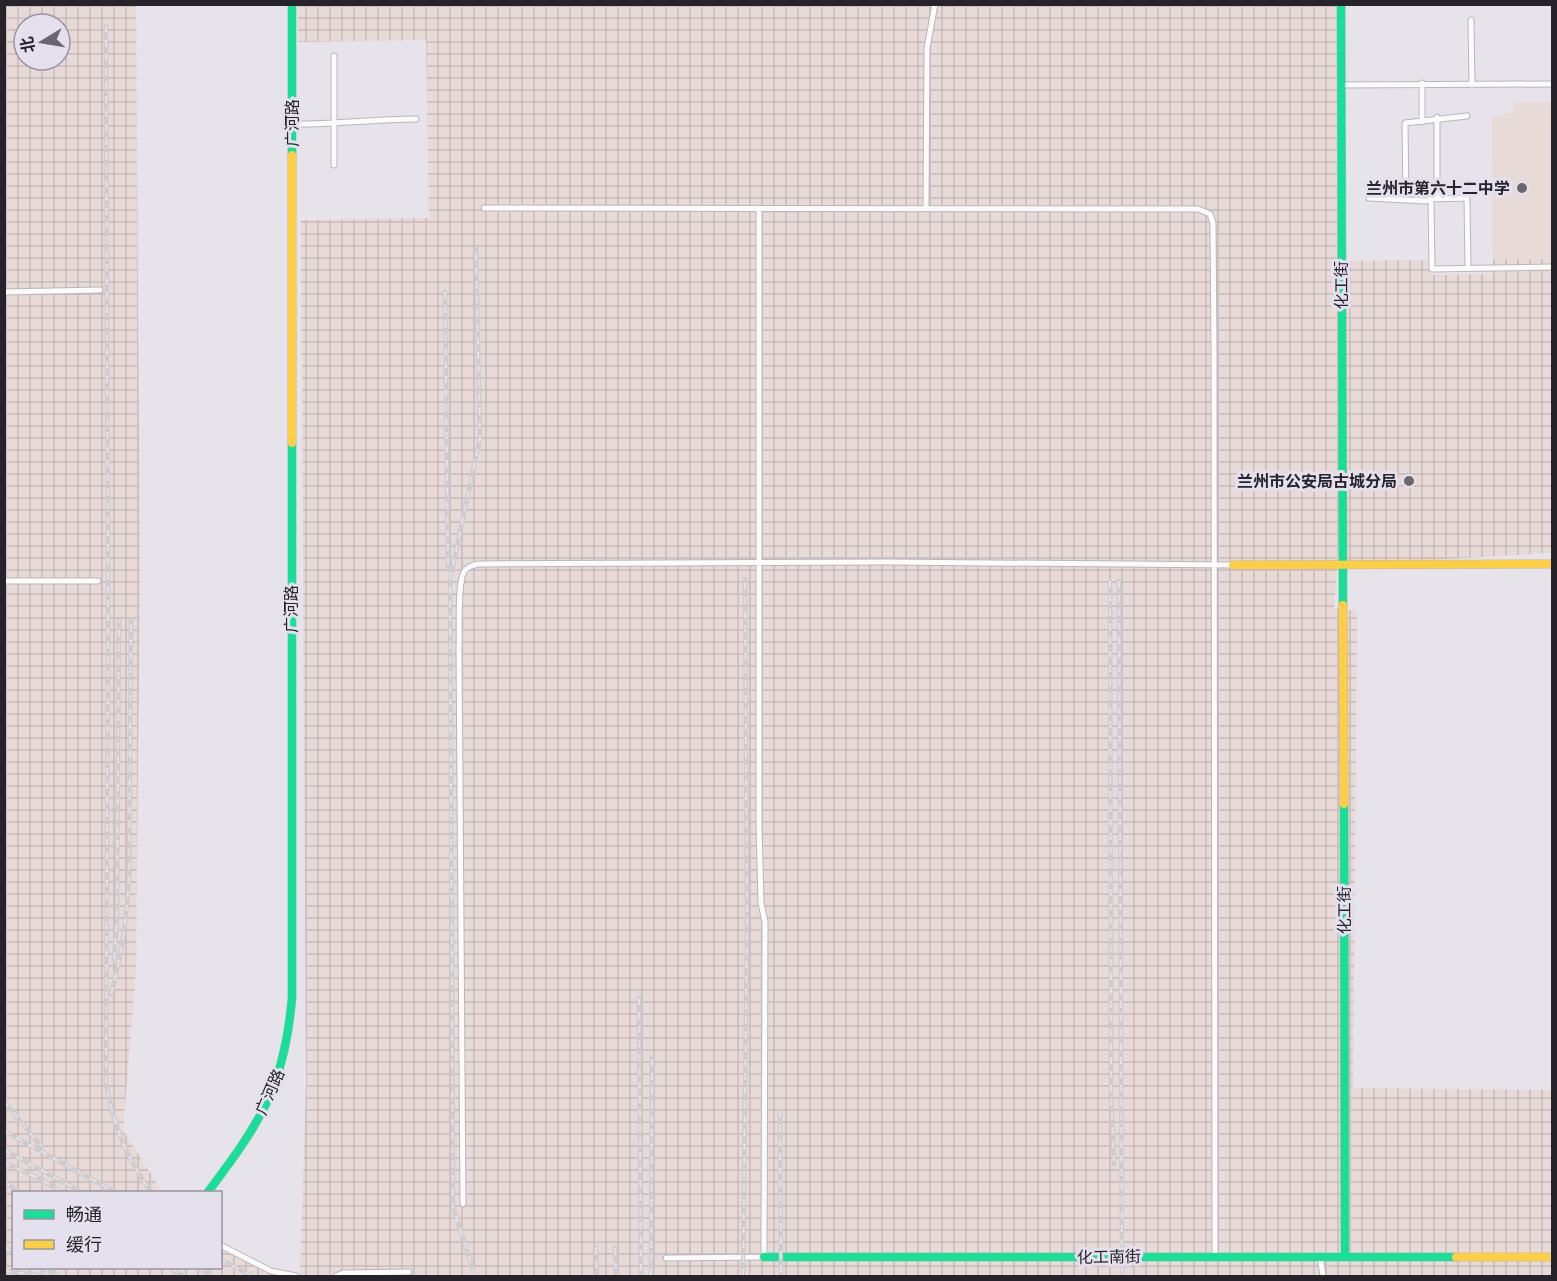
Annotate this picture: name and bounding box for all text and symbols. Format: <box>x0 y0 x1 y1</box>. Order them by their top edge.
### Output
north arrow <box>12 12 72 72</box>
text: 北 <box>17 35 39 54</box>
street label: 广河路 <box>283 99 302 147</box>
place label: 兰州市第六十二中学 <box>1366 179 1510 198</box>
marker: 兰州市第六十二中学 <box>1515 181 1529 195</box>
street label: 化工街 <box>1332 261 1351 309</box>
place label: 兰州市公安局古城分局 <box>1237 472 1397 491</box>
marker: 兰州市公安局古城分局 <box>1402 474 1416 488</box>
street label: 广河路 <box>282 585 301 633</box>
street label: 化工街 <box>1335 886 1354 934</box>
street label: 广河路 <box>252 1066 288 1118</box>
legend <box>12 1191 222 1269</box>
text: 畅通 <box>66 1204 102 1225</box>
text: 缓行 <box>66 1234 102 1255</box>
street label: 化工南街 <box>1077 1247 1141 1267</box>

